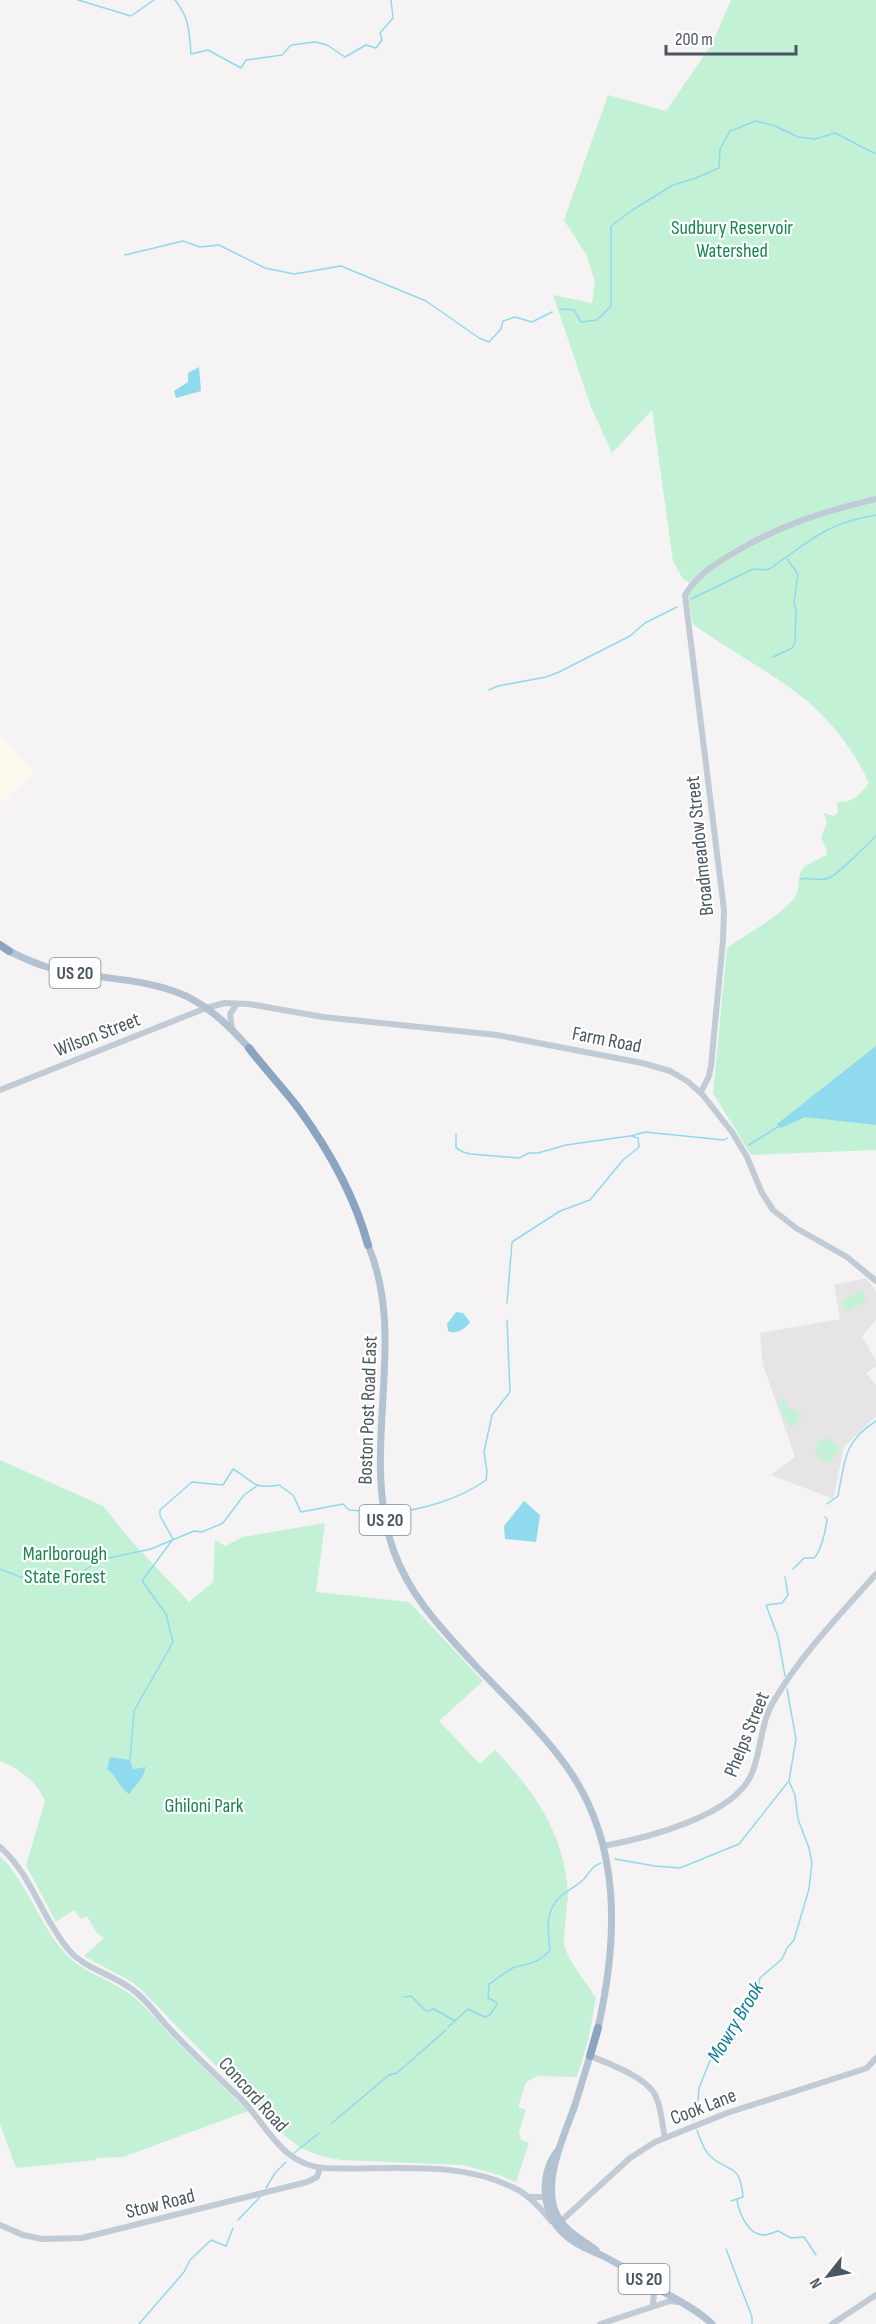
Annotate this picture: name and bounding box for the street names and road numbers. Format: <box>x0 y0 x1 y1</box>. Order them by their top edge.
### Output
street label: Broadmeadow Street <box>681 775 719 917</box>
road number: US 20 <box>50 958 100 988</box>
street label: Wilson Street <box>51 1008 144 1062</box>
street label: Farm Road <box>570 1022 643 1058</box>
street label: Boston Post Road East <box>353 1335 383 1485</box>
road number: US 20 <box>360 1505 410 1535</box>
street label: Phelps Street <box>719 1688 775 1780</box>
street label: Concord Road <box>213 2052 293 2137</box>
street label: Cook Lane <box>667 2083 740 2130</box>
street label: Stow Road <box>123 2184 197 2224</box>
road number: US 20 <box>618 2264 670 2294</box>

